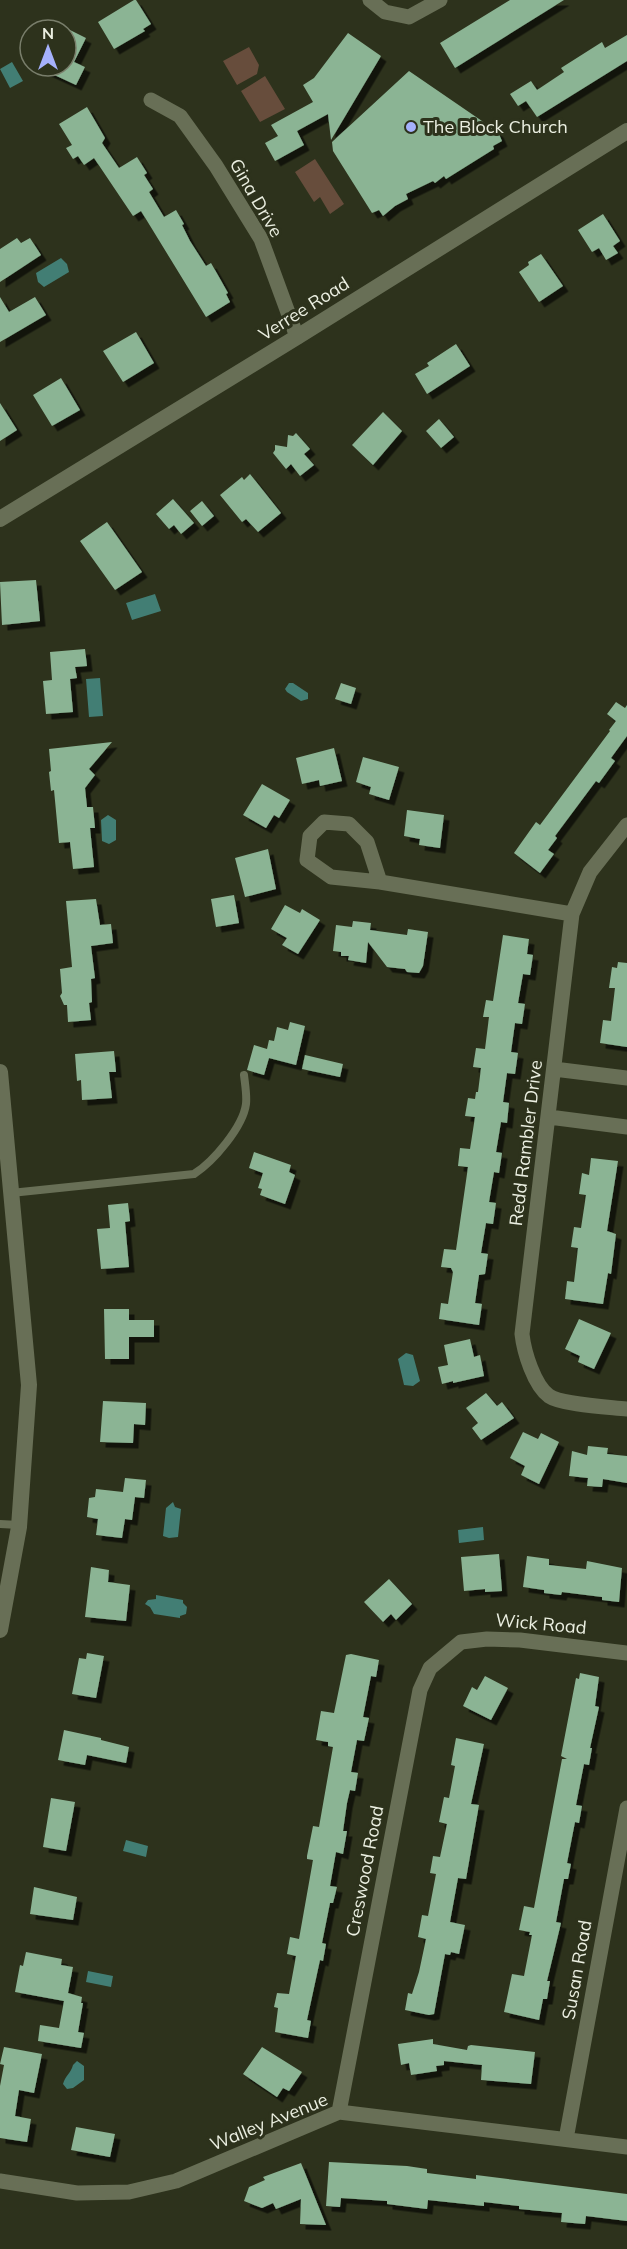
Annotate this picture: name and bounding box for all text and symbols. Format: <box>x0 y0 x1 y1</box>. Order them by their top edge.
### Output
north arrow <box>18 18 78 78</box>
text: N <box>42 23 54 43</box>
place label: The Block Church <box>423 115 568 138</box>
marker: The Block Church <box>404 120 418 134</box>
street label: Gina Drive <box>225 154 288 241</box>
street label: Verree Road <box>254 272 353 346</box>
street label: Redd Rambler Drive <box>504 1059 547 1227</box>
street label: Wick Road <box>495 1608 588 1639</box>
street label: Creswood Road <box>341 1803 388 1938</box>
street label: Susan Road <box>556 1918 597 2021</box>
street label: Walley Avenue <box>207 2087 331 2156</box>

